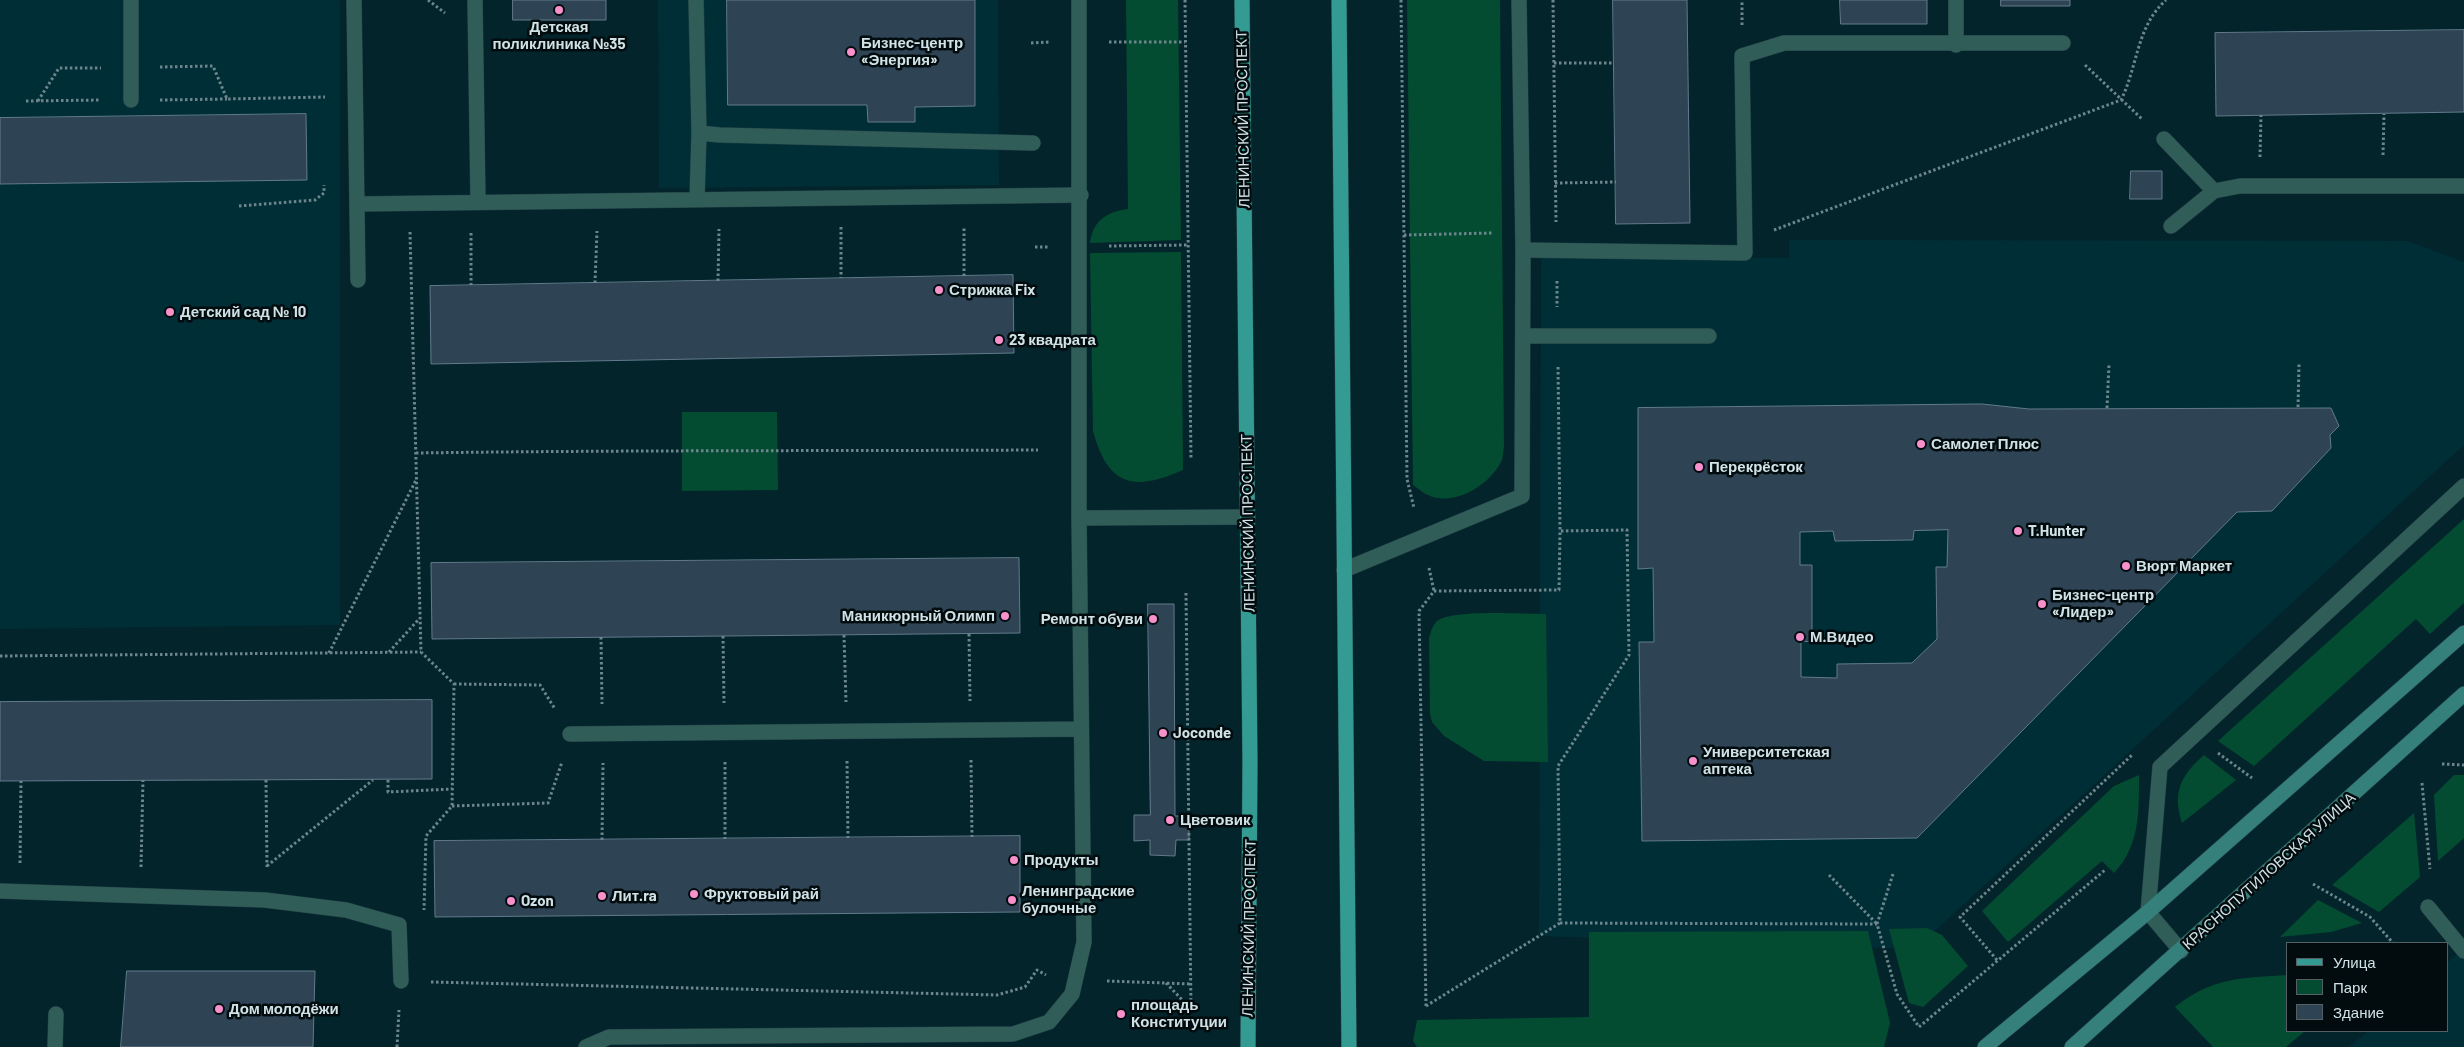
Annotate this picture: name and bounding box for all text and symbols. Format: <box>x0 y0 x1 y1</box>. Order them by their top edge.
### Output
marker: Детская поликлиника №35 <box>553 4 565 16</box>
place label: Детская поликлиника №35 <box>492 18 626 53</box>
street label: ЛЕНИНСКИЙ ПРОСПЕКТ <box>1232 30 1254 208</box>
place label: Бизнес-центр «Энергия» <box>861 34 963 69</box>
marker: Бизнес-центр «Энергия» <box>845 46 857 58</box>
place label: Стрижка Fix <box>949 281 1035 299</box>
marker: Стрижка Fix <box>933 284 945 296</box>
place label: Детский сад № 10 <box>180 303 306 321</box>
marker: Детский сад № 10 <box>164 306 176 318</box>
place label: 23 квадрата <box>1009 331 1096 349</box>
marker: 23 квадрата <box>993 334 1005 346</box>
street label: ЛЕНИНСКИЙ ПРОСПЕКТ <box>1237 434 1259 612</box>
place label: Самолет Плюс <box>1931 435 2039 453</box>
marker: Самолет Плюс <box>1915 438 1927 450</box>
place label: Перекрёсток <box>1709 458 1803 476</box>
marker: Перекрёсток <box>1693 461 1705 473</box>
place label: T.Hunter <box>2028 522 2085 540</box>
marker: T.Hunter <box>2012 525 2024 537</box>
place label: Вюрт Маркет <box>2136 557 2232 575</box>
marker: Вюрт Маркет <box>2120 560 2132 572</box>
place label: Бизнес-центр «Лидер» <box>2052 586 2154 621</box>
marker: Бизнес-центр «Лидер» <box>2036 598 2048 610</box>
place label: Маникюрный Олимп <box>842 607 995 625</box>
marker: Маникюрный Олимп <box>999 610 1011 622</box>
place label: Ремонт обуви <box>1041 610 1143 628</box>
marker: Ремонт обуви <box>1147 613 1159 625</box>
place label: М.Видео <box>1810 628 1874 646</box>
marker: М.Видео <box>1794 631 1806 643</box>
place label: Joconde <box>1173 724 1231 742</box>
marker: Joconde <box>1157 727 1169 739</box>
place label: Университетская аптека <box>1703 743 1830 778</box>
marker: Университетская аптека <box>1687 755 1699 767</box>
street label: КРАСНОПУТИЛОВСКАЯ УЛИЦА <box>2179 789 2359 953</box>
place label: Цветовик <box>1180 811 1250 829</box>
marker: Цветовик <box>1164 814 1176 826</box>
street label: ЛЕНИНСКИЙ ПРОСПЕКТ <box>1238 839 1260 1017</box>
place label: Продукты <box>1024 851 1099 869</box>
marker: Продукты <box>1008 854 1020 866</box>
place label: Ленинградские булочные <box>1022 882 1135 917</box>
place label: Фруктовый рай <box>704 885 819 903</box>
place label: Лит.ra <box>612 887 657 905</box>
marker: Фруктовый рай <box>688 888 700 900</box>
marker: Лит.ra <box>596 890 608 902</box>
place label: Ozon <box>521 892 554 910</box>
marker: Ленинградские булочные <box>1006 894 1018 906</box>
marker: Ozon <box>505 895 517 907</box>
legend <box>2286 942 2449 1032</box>
text: Улица <box>2333 953 2376 971</box>
text: Парк <box>2333 978 2367 996</box>
place label: площадь Конституции <box>1131 996 1227 1031</box>
place label: Дом молодёжи <box>229 1000 339 1018</box>
marker: Дом молодёжи <box>213 1003 225 1015</box>
text: Здание <box>2333 1003 2384 1021</box>
marker: площадь Конституции <box>1115 1008 1127 1020</box>

